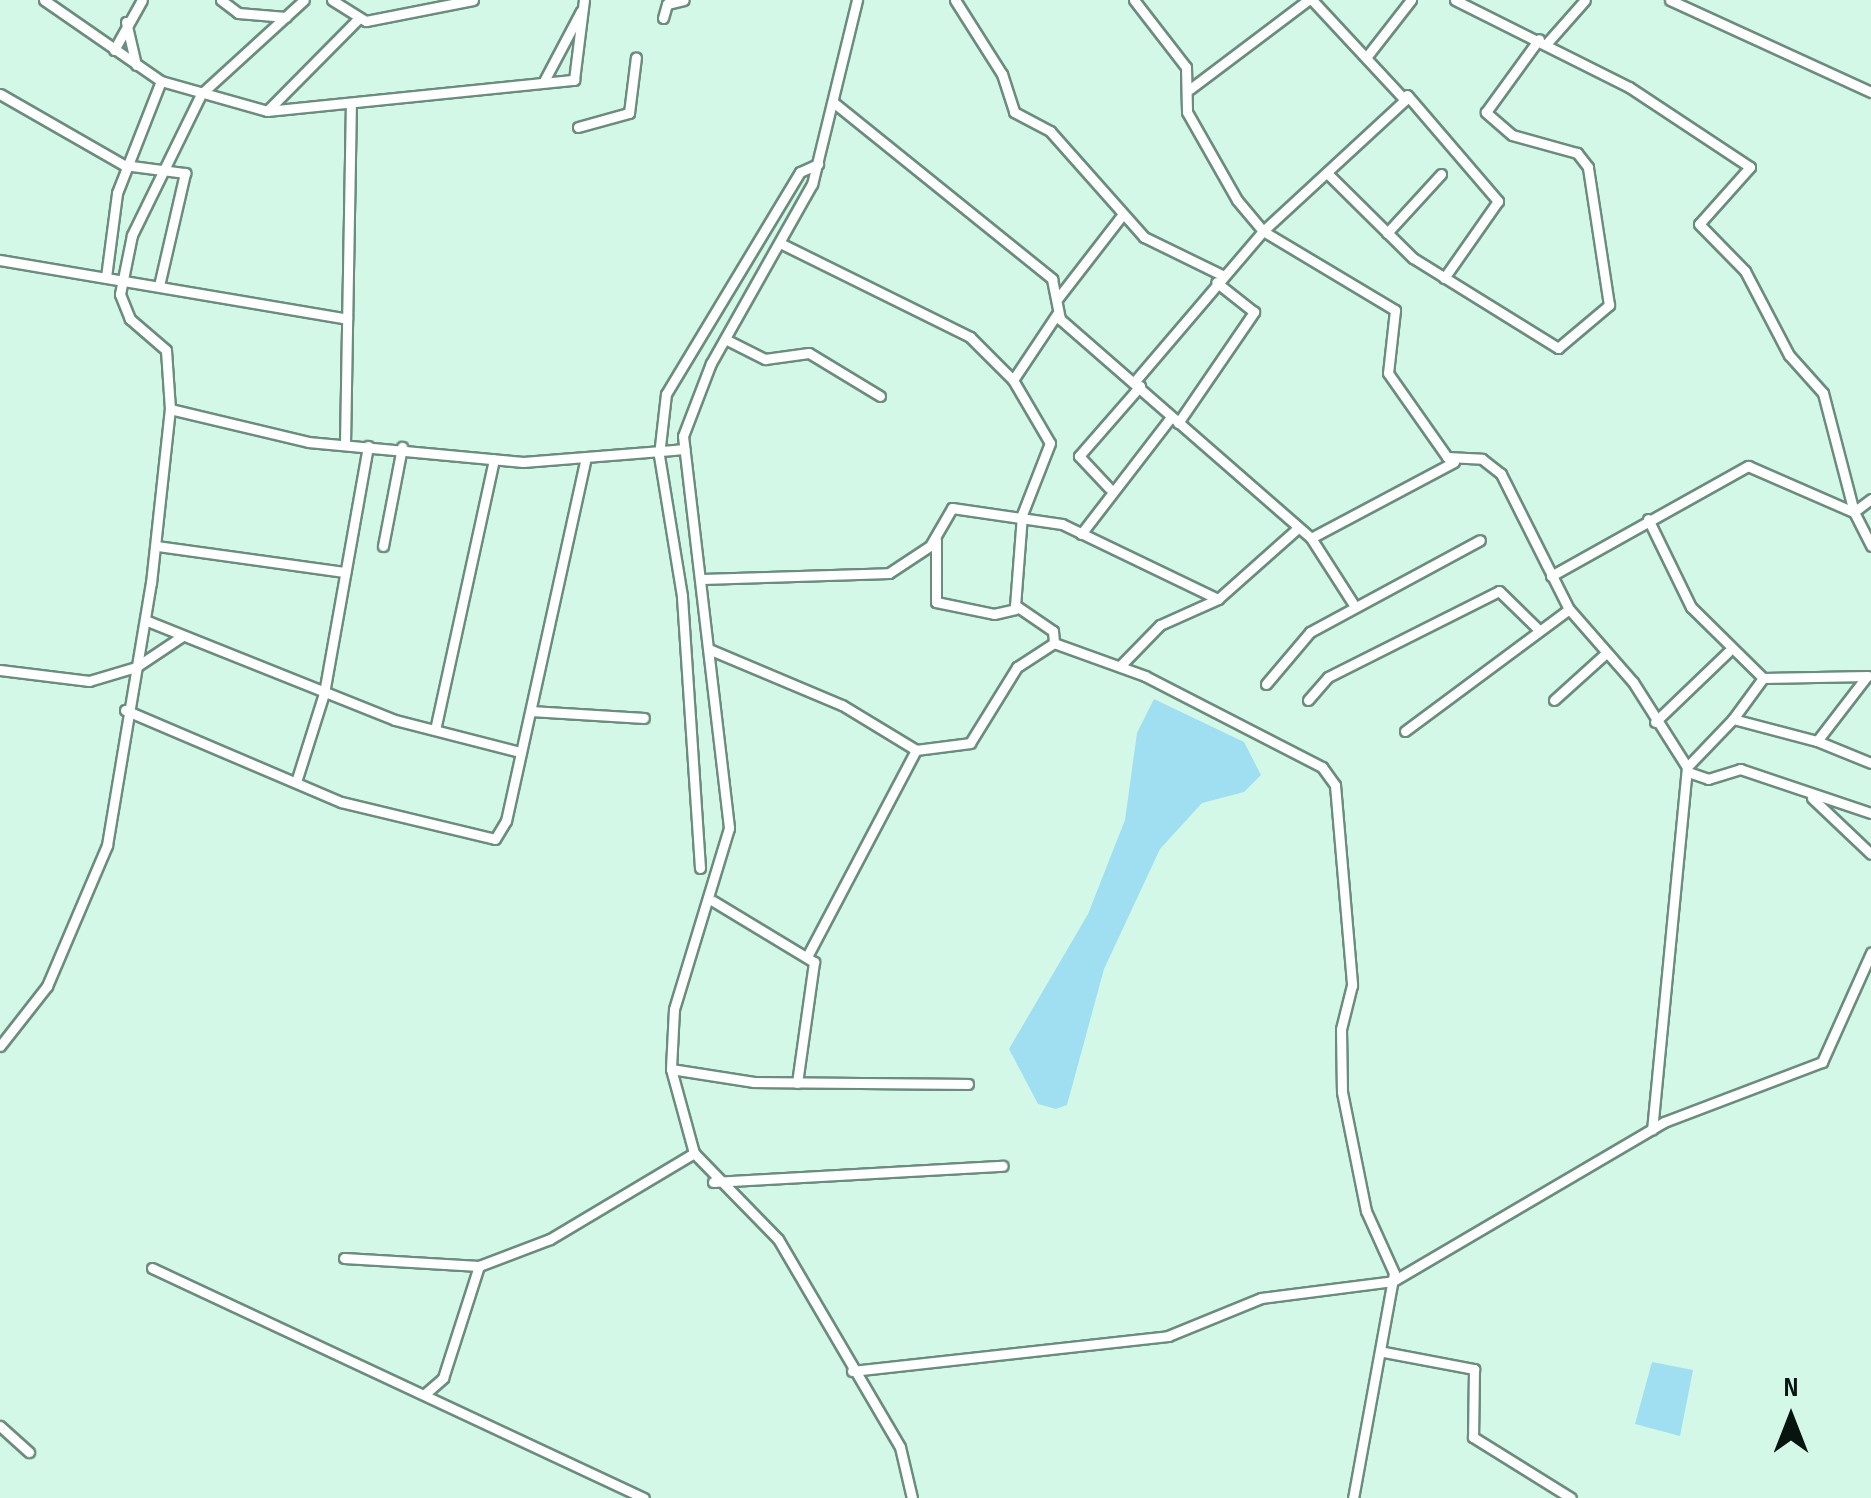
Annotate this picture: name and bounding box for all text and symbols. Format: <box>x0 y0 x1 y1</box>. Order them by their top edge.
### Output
north arrow <box>1741 1368 1841 1468</box>
text: N <box>1784 1371 1798 1404</box>

